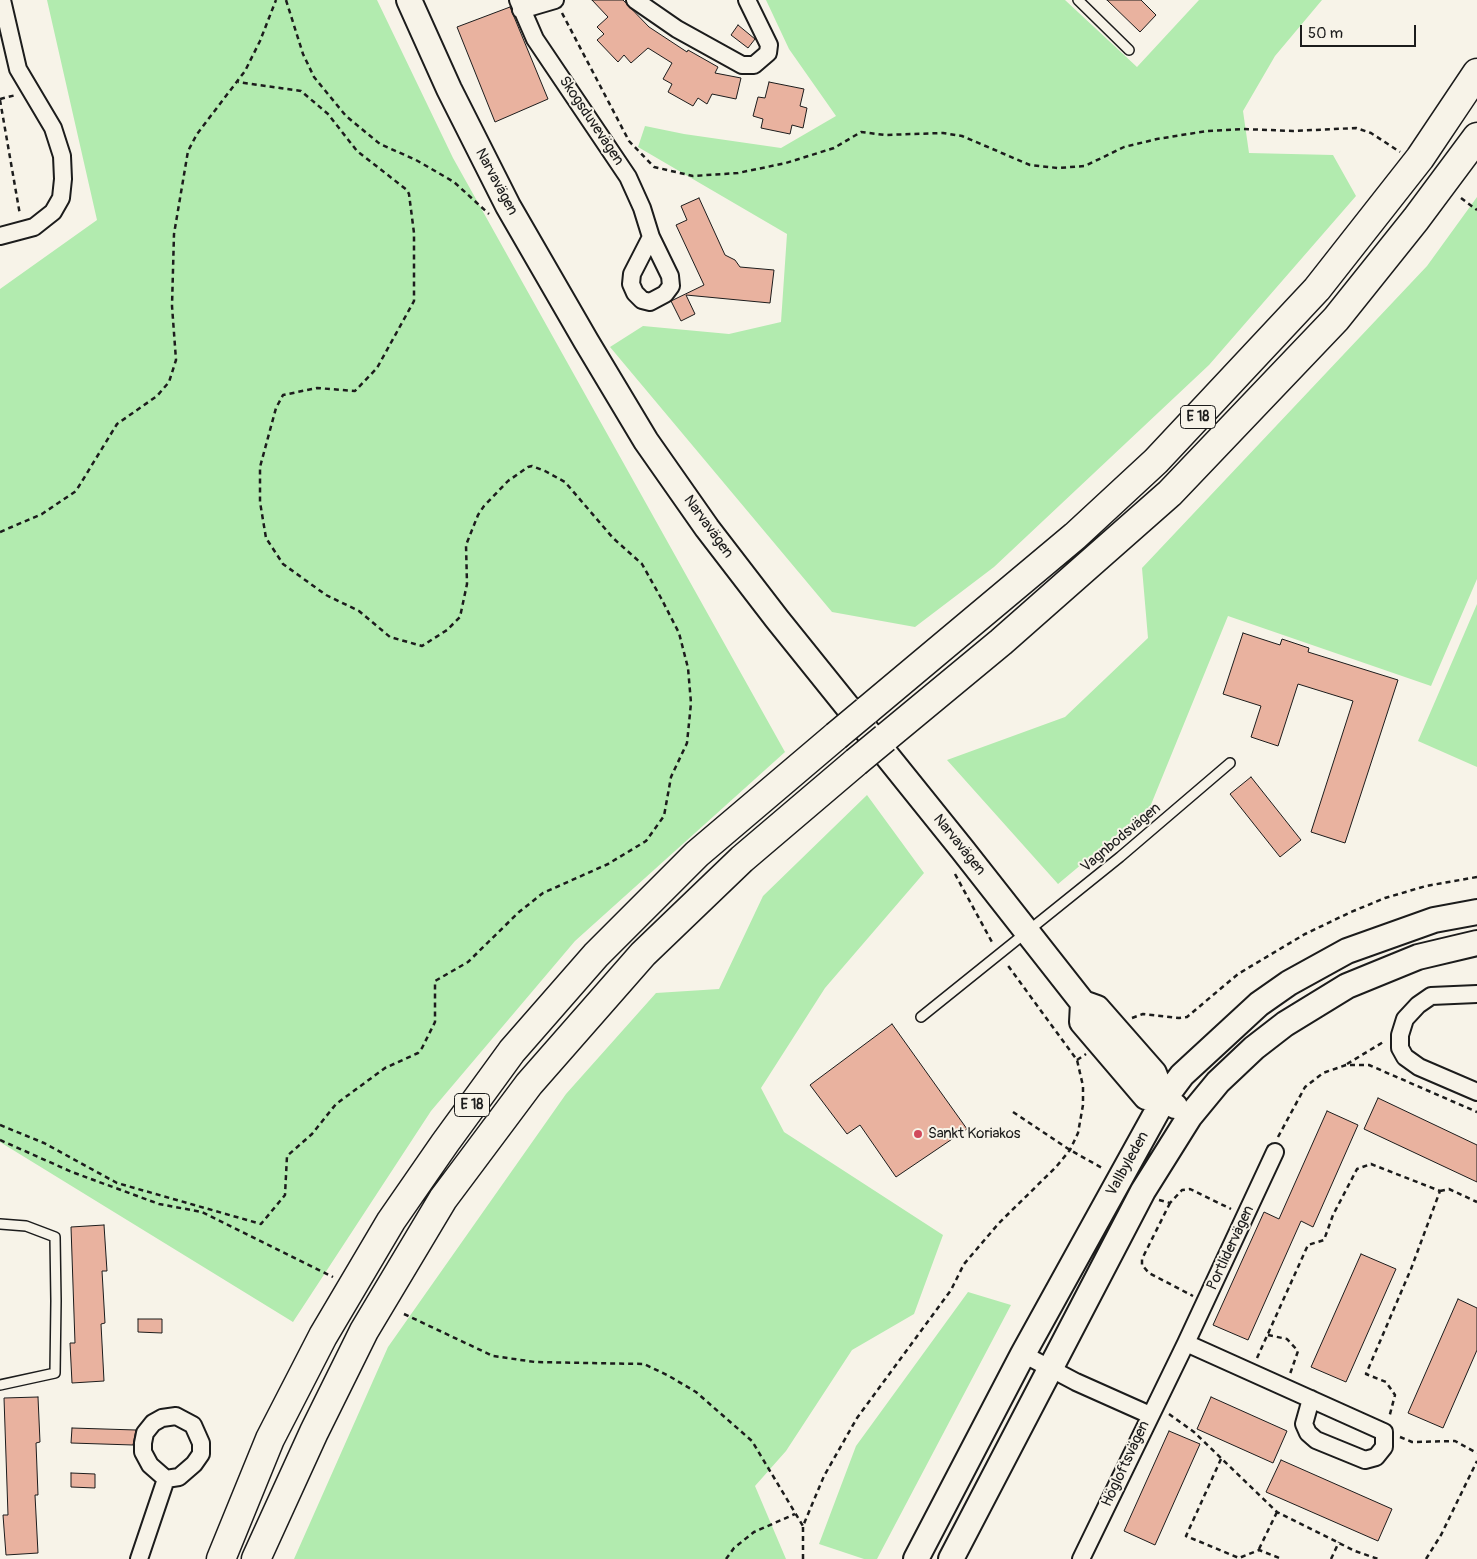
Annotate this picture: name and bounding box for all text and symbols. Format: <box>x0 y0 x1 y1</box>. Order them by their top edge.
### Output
scale bar <box>1302 15 1418 47</box>
text: 50 m <box>1308 24 1343 43</box>
street label: Skogsduvevägen <box>555 73 627 169</box>
street label: Narvavägen <box>471 145 521 219</box>
road number: E 18 <box>1180 406 1216 428</box>
street label: Narvavägen <box>679 492 737 562</box>
street label: Vagnbodsvägen <box>1077 799 1165 877</box>
street label: Narvavägen <box>929 811 989 879</box>
road number: E 18 <box>454 1094 490 1116</box>
place label: Sankt Koriakos <box>928 1125 1020 1143</box>
marker: Sankt Koriakos <box>912 1128 924 1140</box>
street label: Vallbyleden <box>1103 1129 1153 1199</box>
street label: Portlidervägen <box>1204 1203 1258 1293</box>
street label: Högloftsvägen <box>1098 1418 1154 1510</box>

